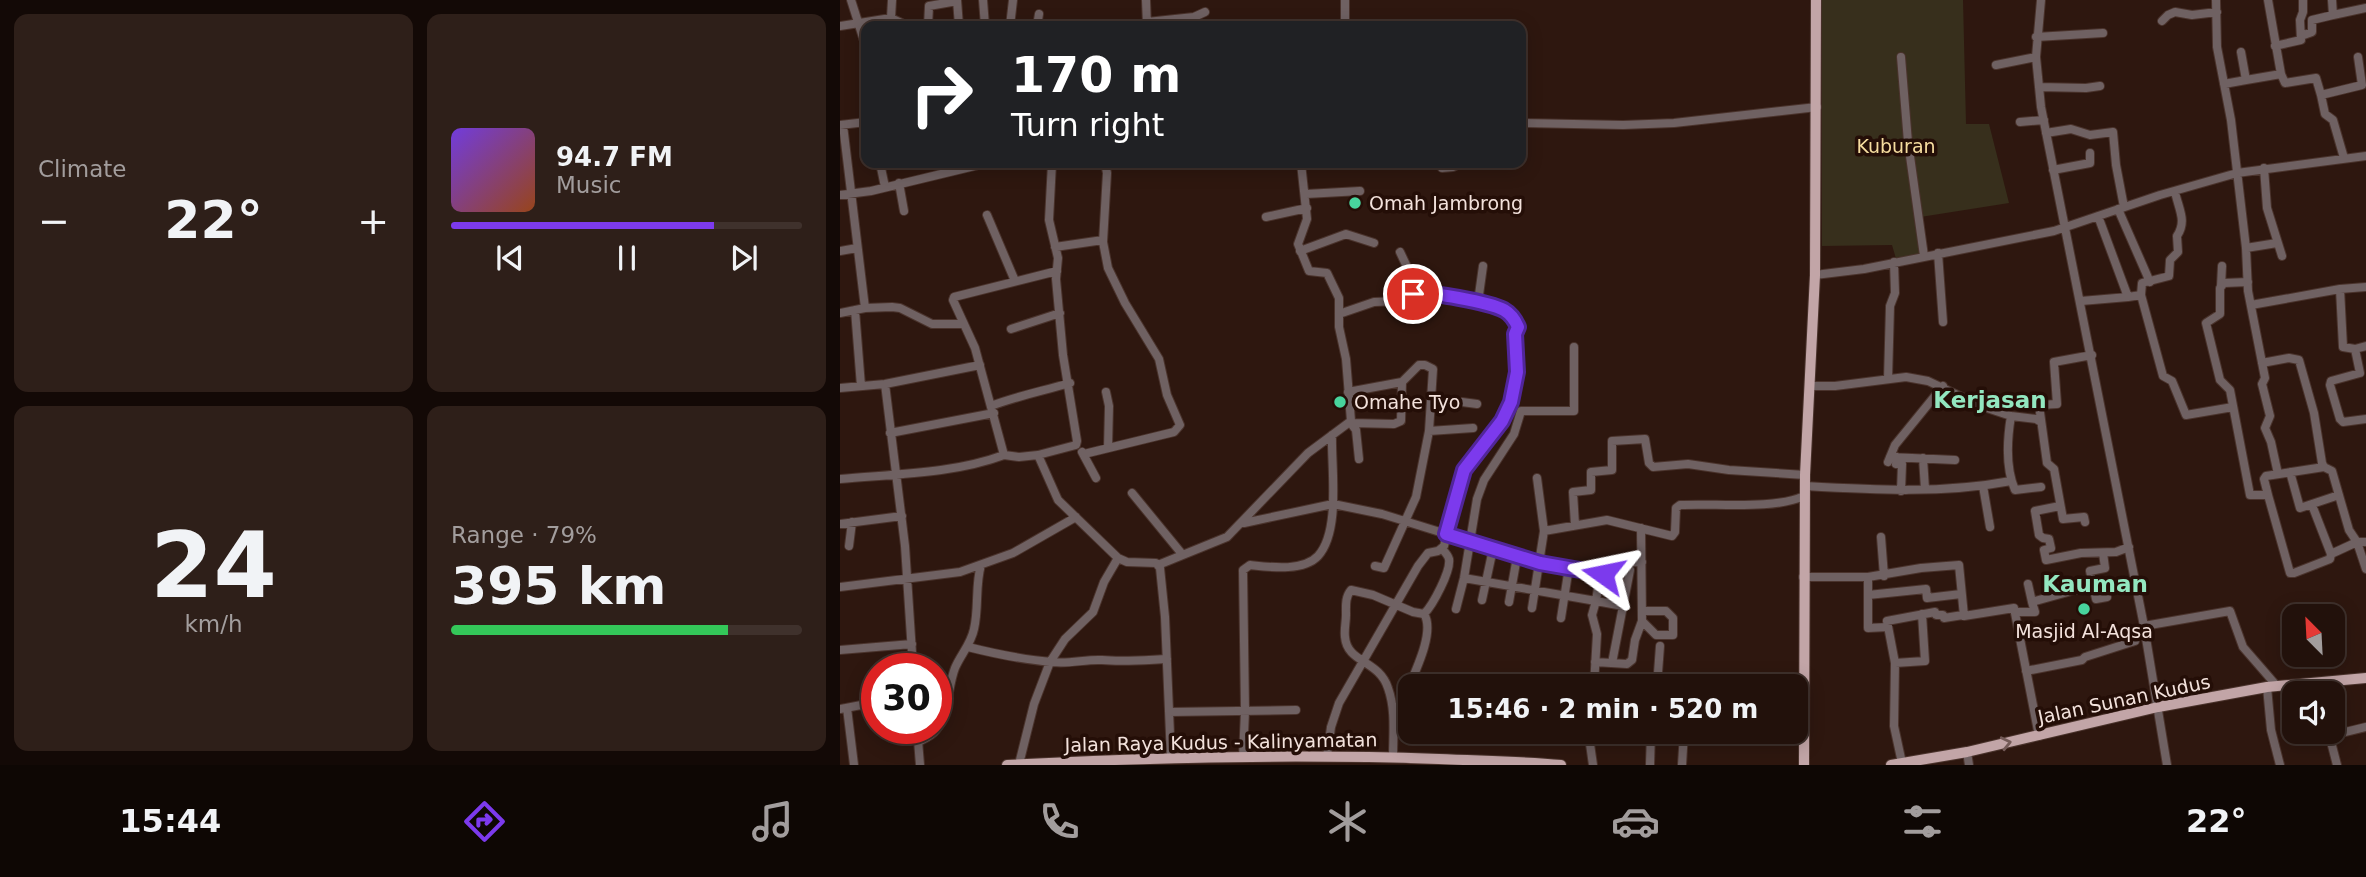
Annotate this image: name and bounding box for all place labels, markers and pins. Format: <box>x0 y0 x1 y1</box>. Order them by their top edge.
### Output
place label: Omah Jambrong <box>1369 192 1523 214</box>
marker: Omah Jambrong <box>1347 195 1363 211</box>
pin <box>1383 264 1443 324</box>
place label: Omahe Tyo <box>1354 391 1460 413</box>
marker: Omahe Tyo <box>1332 394 1348 410</box>
marker: Masjid Al-Aqsa <box>2076 601 2092 617</box>
place label: Masjid Al-Aqsa <box>2015 620 2153 642</box>

